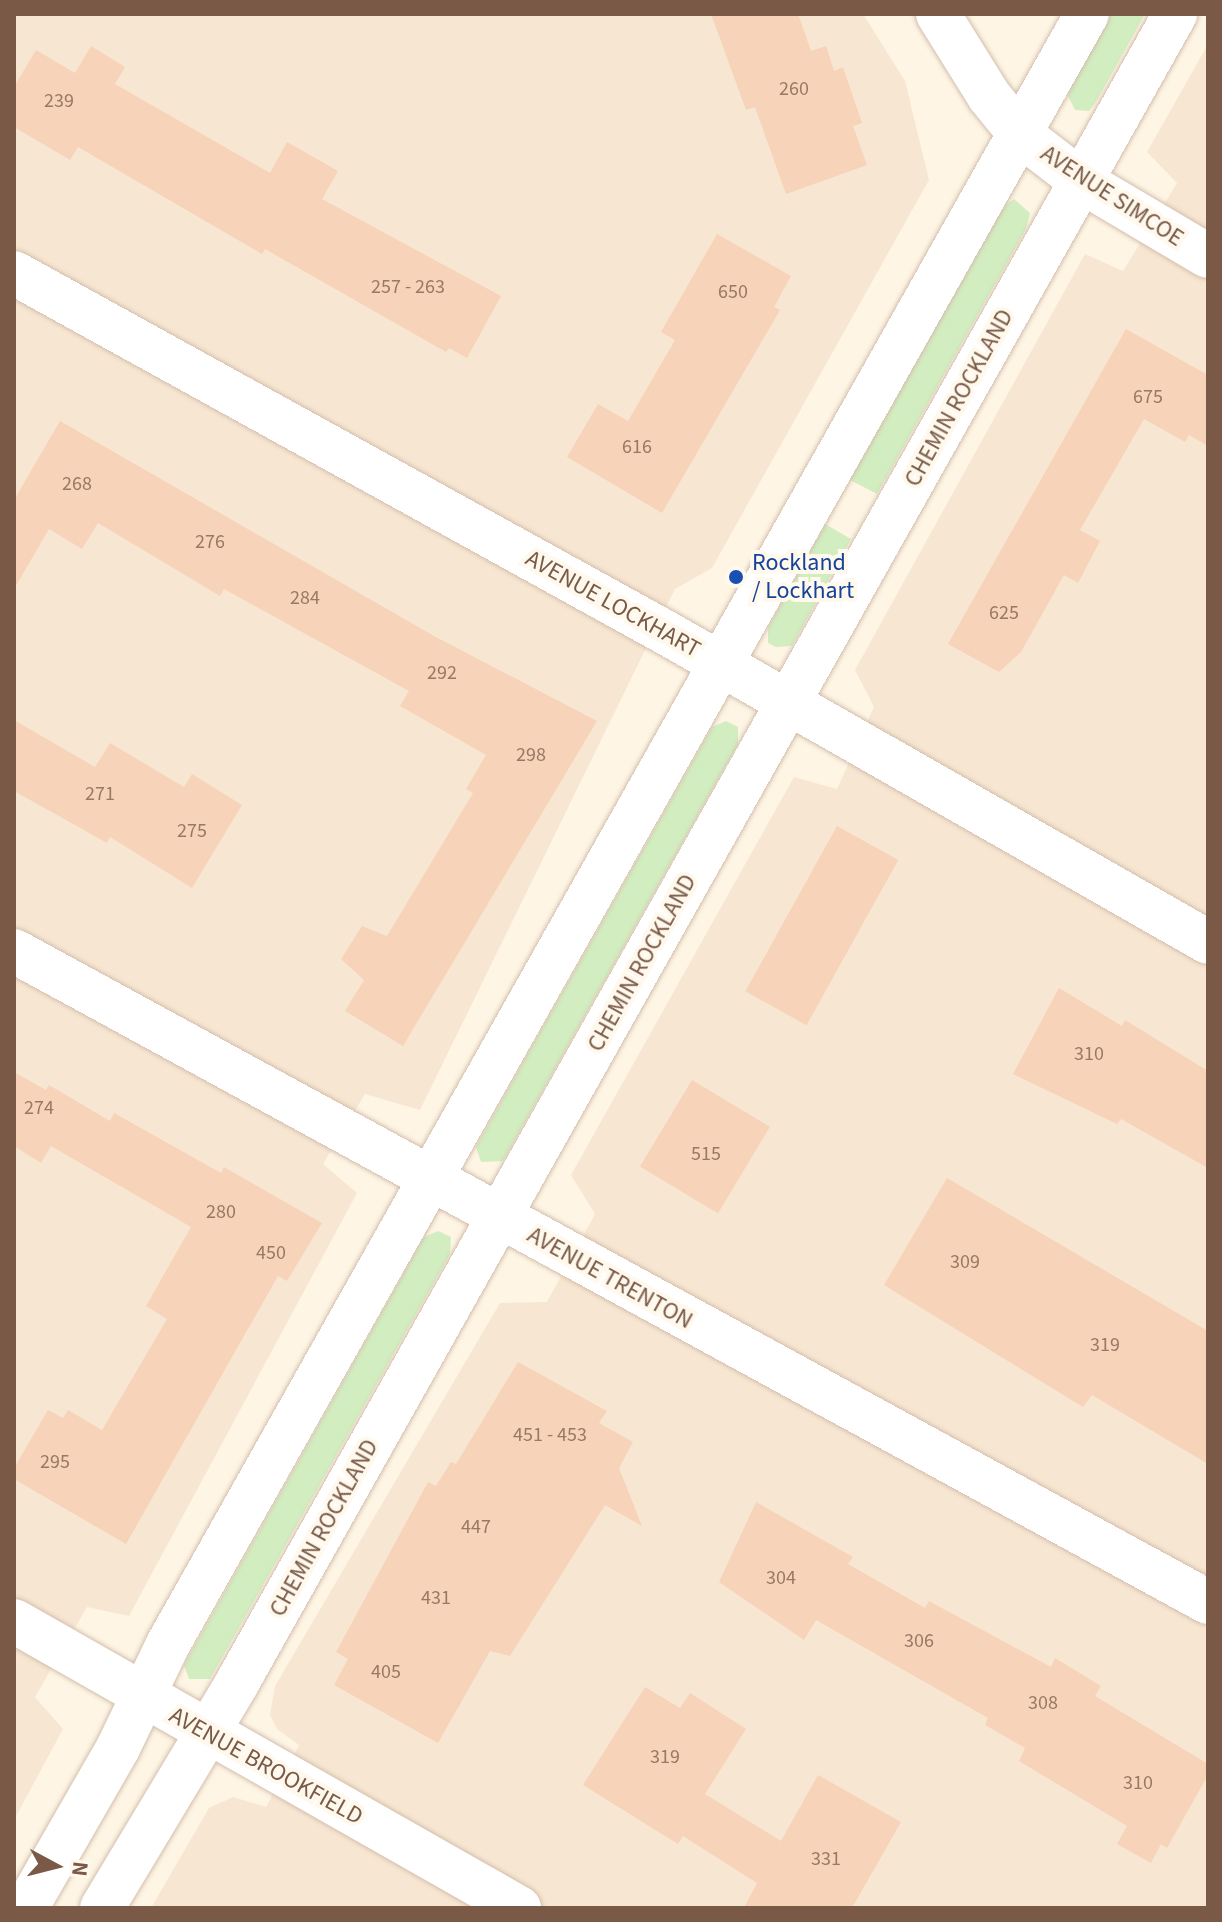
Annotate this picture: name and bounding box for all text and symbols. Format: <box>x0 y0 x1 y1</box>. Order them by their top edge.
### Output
house number: 260 <box>779 77 809 101</box>
house number: 239 <box>44 89 74 113</box>
street label: AVENUE SIMCOE <box>1035 139 1189 253</box>
house number: 257 - 263 <box>371 275 445 299</box>
house number: 650 <box>718 280 748 304</box>
street label: CHEMIN ROCKLAND <box>898 304 1020 492</box>
house number: 675 <box>1133 385 1163 409</box>
house number: 616 <box>622 435 652 459</box>
house number: 268 <box>62 472 92 496</box>
house number: 276 <box>195 530 225 554</box>
street label: AVENUE LOCKHART <box>520 544 706 664</box>
place label: Rockland / Lockhart <box>752 549 854 605</box>
marker: Rockland / Lockhart <box>727 568 745 586</box>
house number: 284 <box>290 586 320 610</box>
house number: 625 <box>989 601 1019 625</box>
house number: 292 <box>427 661 457 685</box>
house number: 298 <box>516 743 546 767</box>
house number: 271 <box>85 782 115 806</box>
house number: 275 <box>177 819 207 843</box>
street label: CHEMIN ROCKLAND <box>581 869 703 1057</box>
house number: 310 <box>1074 1042 1104 1066</box>
house number: 274 <box>24 1096 54 1120</box>
house number: 515 <box>691 1142 721 1166</box>
house number: 280 <box>206 1200 236 1224</box>
street label: AVENUE TRENTON <box>522 1221 698 1335</box>
house number: 450 <box>256 1241 286 1265</box>
house number: 309 <box>950 1250 980 1274</box>
house number: 319 <box>1090 1333 1120 1357</box>
house number: 451 - 453 <box>513 1423 587 1447</box>
street label: CHEMIN ROCKLAND <box>263 1434 385 1622</box>
house number: 295 <box>40 1450 70 1474</box>
house number: 447 <box>461 1515 491 1539</box>
house number: 304 <box>766 1566 796 1590</box>
house number: 431 <box>421 1586 451 1610</box>
house number: 306 <box>904 1629 934 1653</box>
house number: 405 <box>371 1660 401 1684</box>
house number: 308 <box>1028 1691 1058 1715</box>
street label: AVENUE BROOKFIELD <box>164 1701 368 1831</box>
house number: 319 <box>650 1745 680 1769</box>
house number: 310 <box>1123 1771 1153 1795</box>
north arrow <box>16 1826 96 1906</box>
house number: 331 <box>811 1847 841 1871</box>
text: N <box>63 1860 97 1878</box>

